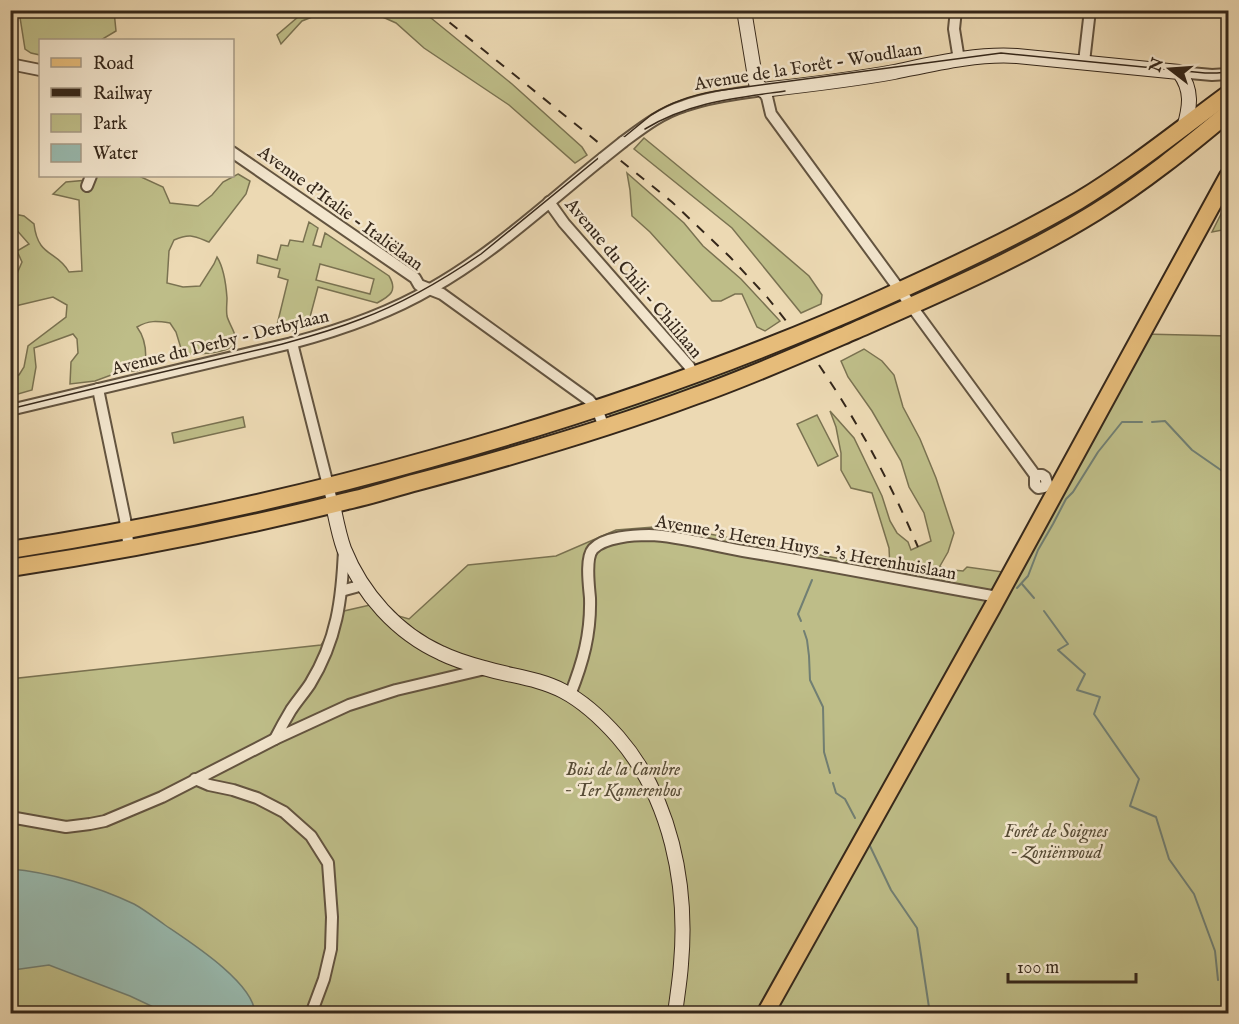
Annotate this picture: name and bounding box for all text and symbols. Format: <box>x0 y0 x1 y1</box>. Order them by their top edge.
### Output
street label: Avenue de la Forêt - Woudlaan <box>692 38 924 97</box>
legend <box>39 39 234 177</box>
north arrow <box>1140 39 1200 99</box>
text: Road <box>93 53 134 76</box>
text: N <box>1146 56 1169 76</box>
text: Railway <box>93 83 152 106</box>
text: Park <box>93 113 128 136</box>
street label: Avenue d'Italie - Italiëlaan <box>252 141 428 277</box>
text: Water <box>93 143 138 166</box>
street label: Avenue du Chili - Chililaan <box>558 193 707 364</box>
street label: Avenue du Derby - Derbylaan <box>108 305 332 382</box>
street label: Avenue 's Heren Huys - 's Herenhuislaan <box>653 511 958 586</box>
park label: Bois de la Cambre - Ter Kamerenbos <box>564 759 683 803</box>
park label: Forêt de Soignes - Zoniënwoud <box>1004 821 1109 865</box>
scale bar <box>1008 946 1136 984</box>
text: 100 m <box>1017 957 1059 980</box>

